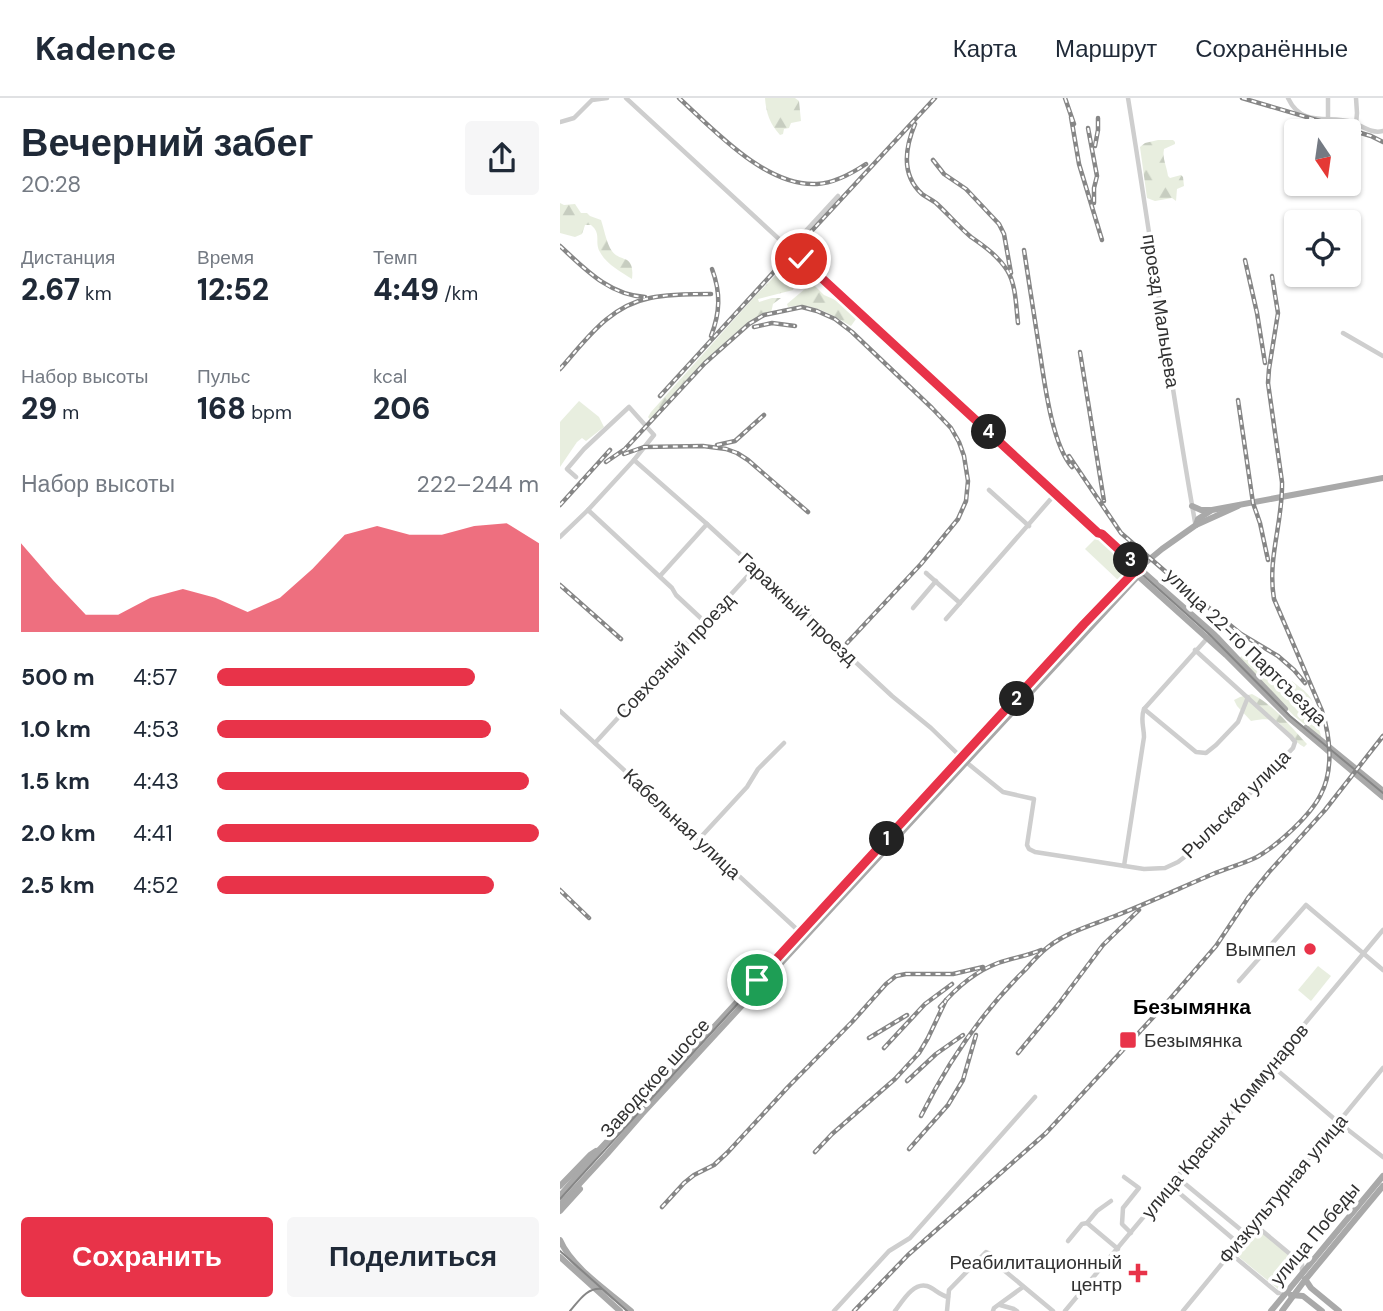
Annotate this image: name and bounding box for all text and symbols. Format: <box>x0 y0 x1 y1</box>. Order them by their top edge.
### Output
text: Kadence <box>35 27 176 70</box>
text: Карта <box>953 33 1017 64</box>
text: Маршрут <box>1055 33 1157 64</box>
text: Сохранённые <box>1195 33 1348 64</box>
text: Вечерний забег <box>21 118 313 168</box>
north arrow <box>1284 119 1362 196</box>
map controls <box>1284 119 1361 287</box>
button: share <box>465 121 539 195</box>
text: 20:28 <box>21 169 81 199</box>
button: locate <box>1284 210 1361 287</box>
pin <box>771 229 831 289</box>
street label: проезд Мальцева <box>1137 232 1186 390</box>
icon: check <box>782 240 820 278</box>
text: Дистанция <box>21 245 115 270</box>
text: Время <box>197 245 254 270</box>
text: Темп <box>373 245 417 270</box>
text: 2.67 <box>21 270 80 309</box>
text: 12:52 <box>197 270 269 309</box>
text: 4:49 <box>373 270 439 309</box>
text: km <box>80 281 112 306</box>
text: /km <box>439 281 478 306</box>
text: Набор высоты <box>21 364 148 389</box>
text: Пульс <box>197 364 250 389</box>
text: kcal <box>373 364 407 389</box>
text: 29 <box>21 389 57 428</box>
text: 168 <box>197 389 246 428</box>
text: 206 <box>373 389 430 428</box>
text: m <box>57 400 79 425</box>
text: bpm <box>246 400 292 425</box>
pin: 4 <box>972 414 1006 450</box>
text: 4 <box>982 419 995 444</box>
text: Набор высоты <box>21 469 175 499</box>
text: 222–244 m <box>416 469 539 499</box>
pin: 3 <box>1114 542 1148 578</box>
street label: Гаражный проезд <box>733 547 863 671</box>
text: 3 <box>1125 547 1136 572</box>
street label: улица 22-го Партсъезда <box>1160 563 1333 731</box>
street label: Совхозный проезд <box>610 588 740 724</box>
text: 500 m <box>21 662 95 692</box>
text: 4:57 <box>133 662 178 692</box>
pin: 2 <box>1000 682 1035 716</box>
text: 2 <box>1011 686 1022 711</box>
text: 1.0 km <box>21 714 91 744</box>
text: 4:53 <box>133 714 179 744</box>
street label: Рыльская улица <box>1176 744 1296 864</box>
street label: Кабельная улица <box>618 763 746 885</box>
text: 1.5 km <box>21 766 90 796</box>
text: 4:43 <box>133 766 179 796</box>
text: 2.0 km <box>21 818 96 848</box>
text: 4:41 <box>133 818 173 848</box>
pin: 1 <box>870 822 904 856</box>
text: 1 <box>883 826 890 851</box>
text: 2.5 km <box>21 870 95 900</box>
text: 4:52 <box>133 870 179 900</box>
place label: Вымпел <box>1225 937 1296 962</box>
marker: Вымпел <box>1302 941 1318 957</box>
pin <box>727 950 787 1010</box>
icon: arrive <box>738 961 776 999</box>
district label: Безымянка <box>1133 993 1251 1021</box>
street label: Заводское шоссе <box>595 1013 715 1143</box>
street label: улица Красных Коммунаров <box>1136 1018 1314 1224</box>
place label: Безымянка <box>1144 1028 1243 1053</box>
marker: Безымянка <box>1118 1030 1138 1050</box>
street label: Физкультурная улица <box>1213 1109 1353 1269</box>
street label: улица Победы <box>1265 1177 1365 1291</box>
button: Сохранить <box>21 1217 273 1297</box>
button: Поделиться <box>287 1217 539 1297</box>
place label: Реабилитационный центр <box>949 1250 1122 1297</box>
marker: Реабилитационный центр <box>1128 1263 1148 1283</box>

